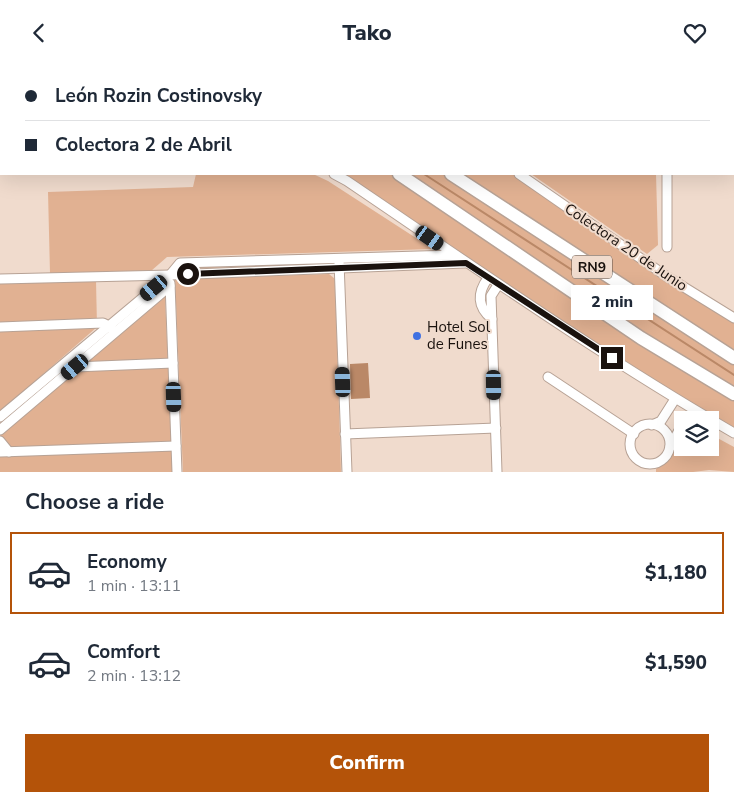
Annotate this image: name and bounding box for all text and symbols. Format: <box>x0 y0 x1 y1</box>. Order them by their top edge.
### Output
text: Tako <box>342 18 392 48</box>
icon: back <box>25 19 53 47</box>
icon: heart <box>681 19 709 47</box>
text: León Rozin Costinovsky <box>55 83 262 109</box>
text: Colectora 2 de Abril <box>55 132 232 158</box>
street label: Colectora 20 de Junio <box>561 198 691 296</box>
car <box>413 223 446 253</box>
road number: RN9 <box>572 255 612 278</box>
route start <box>177 263 199 285</box>
car <box>137 273 170 303</box>
callout: 2 min <box>571 285 653 321</box>
text: 2 min <box>591 291 633 313</box>
place label: Hotel Sol de Funes <box>427 317 491 354</box>
marker: Hotel Sol de Funes <box>411 330 423 342</box>
route end <box>601 347 623 369</box>
car <box>58 352 91 382</box>
car <box>334 367 351 397</box>
car <box>486 370 501 400</box>
car <box>165 382 182 412</box>
map controls <box>674 411 719 456</box>
button: layers <box>674 411 719 456</box>
text: Choose a ride <box>25 487 164 517</box>
text: Economy <box>87 549 167 575</box>
icon: car <box>27 551 72 596</box>
text: $1,180 <box>645 560 707 586</box>
text: 1 min · 13:11 <box>87 575 181 597</box>
text: Comfort <box>87 639 160 665</box>
icon: car <box>27 641 72 686</box>
text: $1,590 <box>645 650 707 676</box>
text: 2 min · 13:12 <box>87 665 181 687</box>
button: Confirm <box>25 734 709 792</box>

